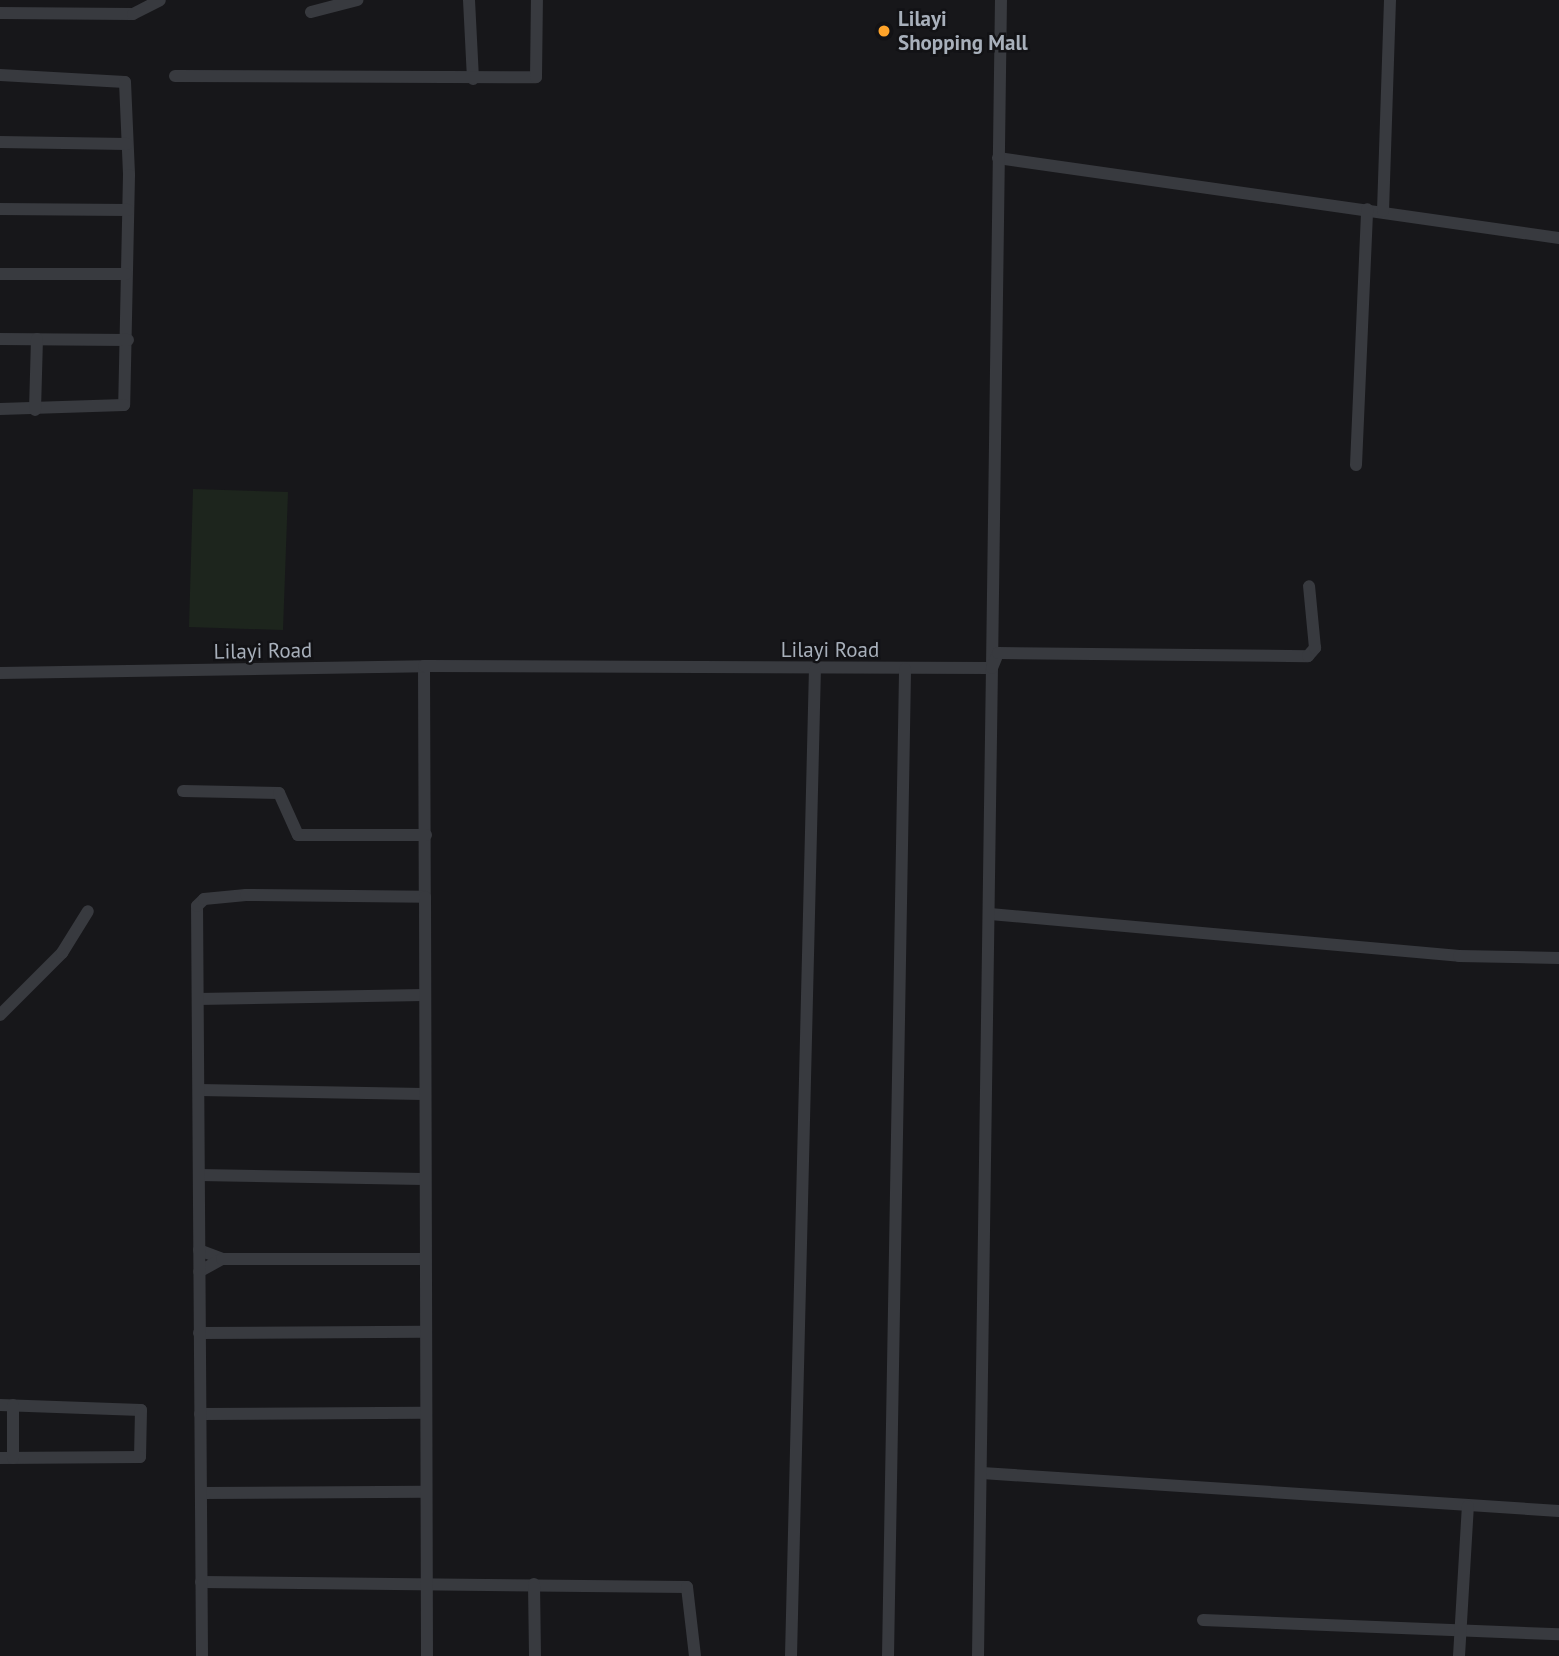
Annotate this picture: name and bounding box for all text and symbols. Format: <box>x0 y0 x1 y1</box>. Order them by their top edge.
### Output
place label: Lilayi Shopping Mall <box>898 6 1028 56</box>
marker: Lilayi Shopping Mall <box>876 23 892 39</box>
street label: Lilayi Road <box>781 637 879 663</box>
street label: Lilayi Road <box>214 638 312 664</box>

